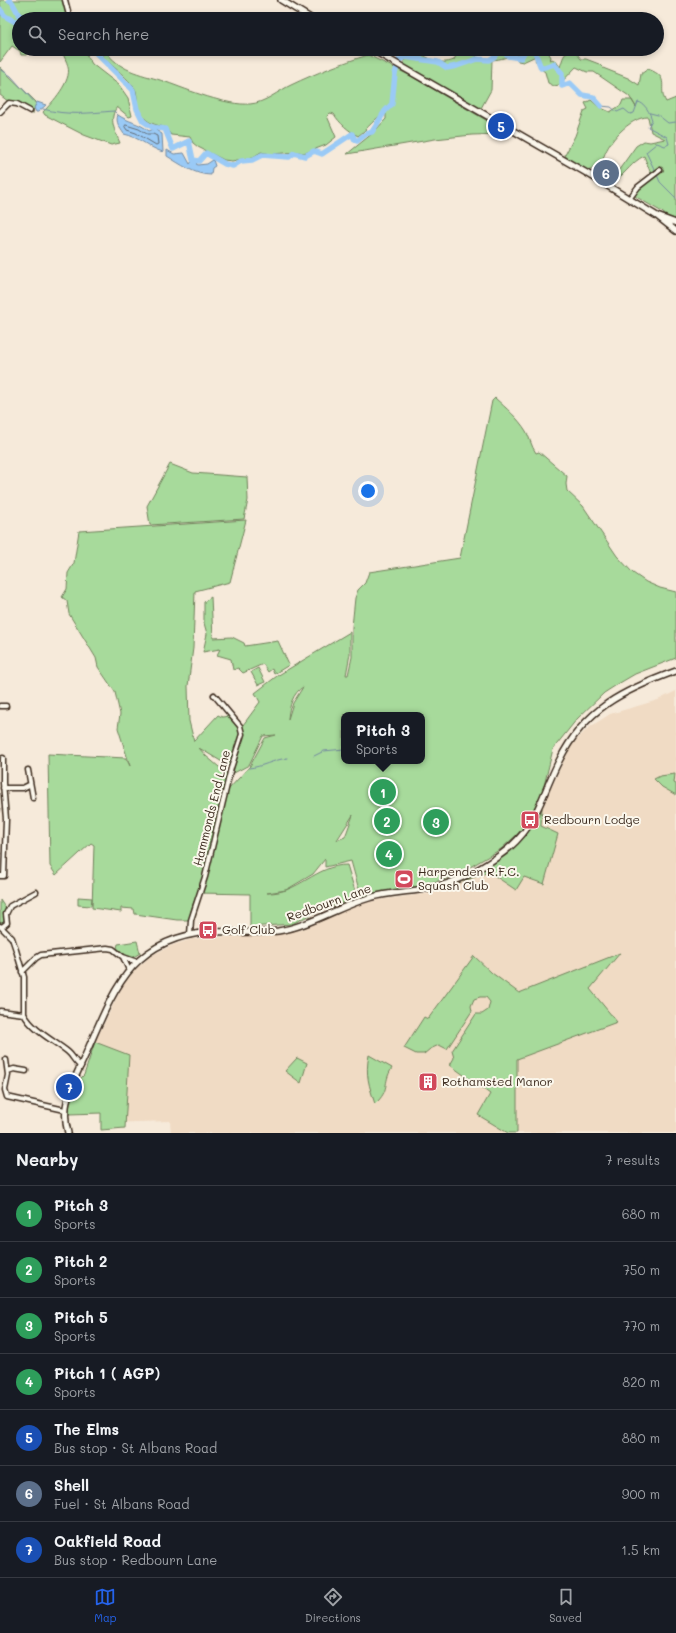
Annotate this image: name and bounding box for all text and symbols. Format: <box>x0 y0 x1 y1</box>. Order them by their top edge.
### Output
search box <box>12 12 664 56</box>
icon: search <box>26 23 48 45</box>
text: Search here <box>58 24 149 44</box>
pin: 5 <box>488 111 514 141</box>
pin: 6 <box>593 158 619 188</box>
your location <box>358 481 378 501</box>
popup <box>341 712 425 764</box>
text: Pitch 3 <box>356 720 410 740</box>
text: Sports <box>356 740 398 757</box>
street label: Hammonds End Lane <box>189 748 233 867</box>
pin: 1 <box>370 777 396 807</box>
pin: 2 <box>374 806 400 836</box>
pin: 3 <box>423 807 449 837</box>
bus stop icon: Redbourn Lodge <box>519 809 541 831</box>
place label: Redbourn Lodge <box>544 811 640 827</box>
pin: 4 <box>376 839 402 869</box>
place label: Harpenden R.F.C. Squash Club <box>418 863 520 893</box>
sports icon: Harpenden R.F.C. Squash Club <box>393 868 415 890</box>
street label: Redbourn Lane <box>284 879 373 925</box>
bus stop icon: Golf Club <box>197 919 219 941</box>
place label: Golf Club <box>222 921 275 937</box>
building icon: Rothamsted Manor <box>417 1071 439 1093</box>
pin: 7 <box>56 1072 82 1102</box>
place label: Rothamsted Manor <box>442 1073 553 1089</box>
text: Nearby <box>16 1148 78 1170</box>
text: 7 results <box>605 1151 660 1168</box>
text: Pitch 3 <box>54 1195 108 1215</box>
text: 1 <box>26 1205 32 1222</box>
text: 680 m <box>622 1205 660 1222</box>
text: Sports <box>54 1215 96 1232</box>
text: Pitch 2 <box>54 1251 107 1271</box>
text: 2 <box>25 1261 33 1278</box>
text: 750 m <box>623 1261 660 1278</box>
text: Sports <box>54 1271 96 1288</box>
text: Pitch 5 <box>54 1307 108 1327</box>
text: 3 <box>25 1317 33 1334</box>
text: 770 m <box>623 1317 660 1334</box>
text: Sports <box>54 1327 96 1344</box>
text: Pitch 1 ( AGP) <box>54 1363 160 1383</box>
text: 4 <box>25 1373 33 1390</box>
text: 820 m <box>622 1373 660 1390</box>
text: Sports <box>54 1383 96 1400</box>
text: The Elms <box>54 1419 119 1439</box>
text: 5 <box>25 1429 33 1446</box>
text: 880 m <box>622 1429 660 1446</box>
text: Bus stop · St Albans Road <box>54 1439 217 1456</box>
text: Shell <box>54 1475 89 1495</box>
text: 6 <box>25 1485 33 1502</box>
text: 900 m <box>622 1485 660 1502</box>
text: Fuel · St Albans Road <box>54 1495 190 1512</box>
text: Oakfield Road <box>54 1531 161 1551</box>
text: 7 <box>25 1541 33 1558</box>
text: 1.5 km <box>621 1541 660 1558</box>
text: Bus stop · Redbourn Lane <box>54 1551 217 1568</box>
tab: Map <box>94 1586 117 1625</box>
tab: Directions <box>305 1586 361 1625</box>
tab: Saved <box>549 1586 582 1625</box>

